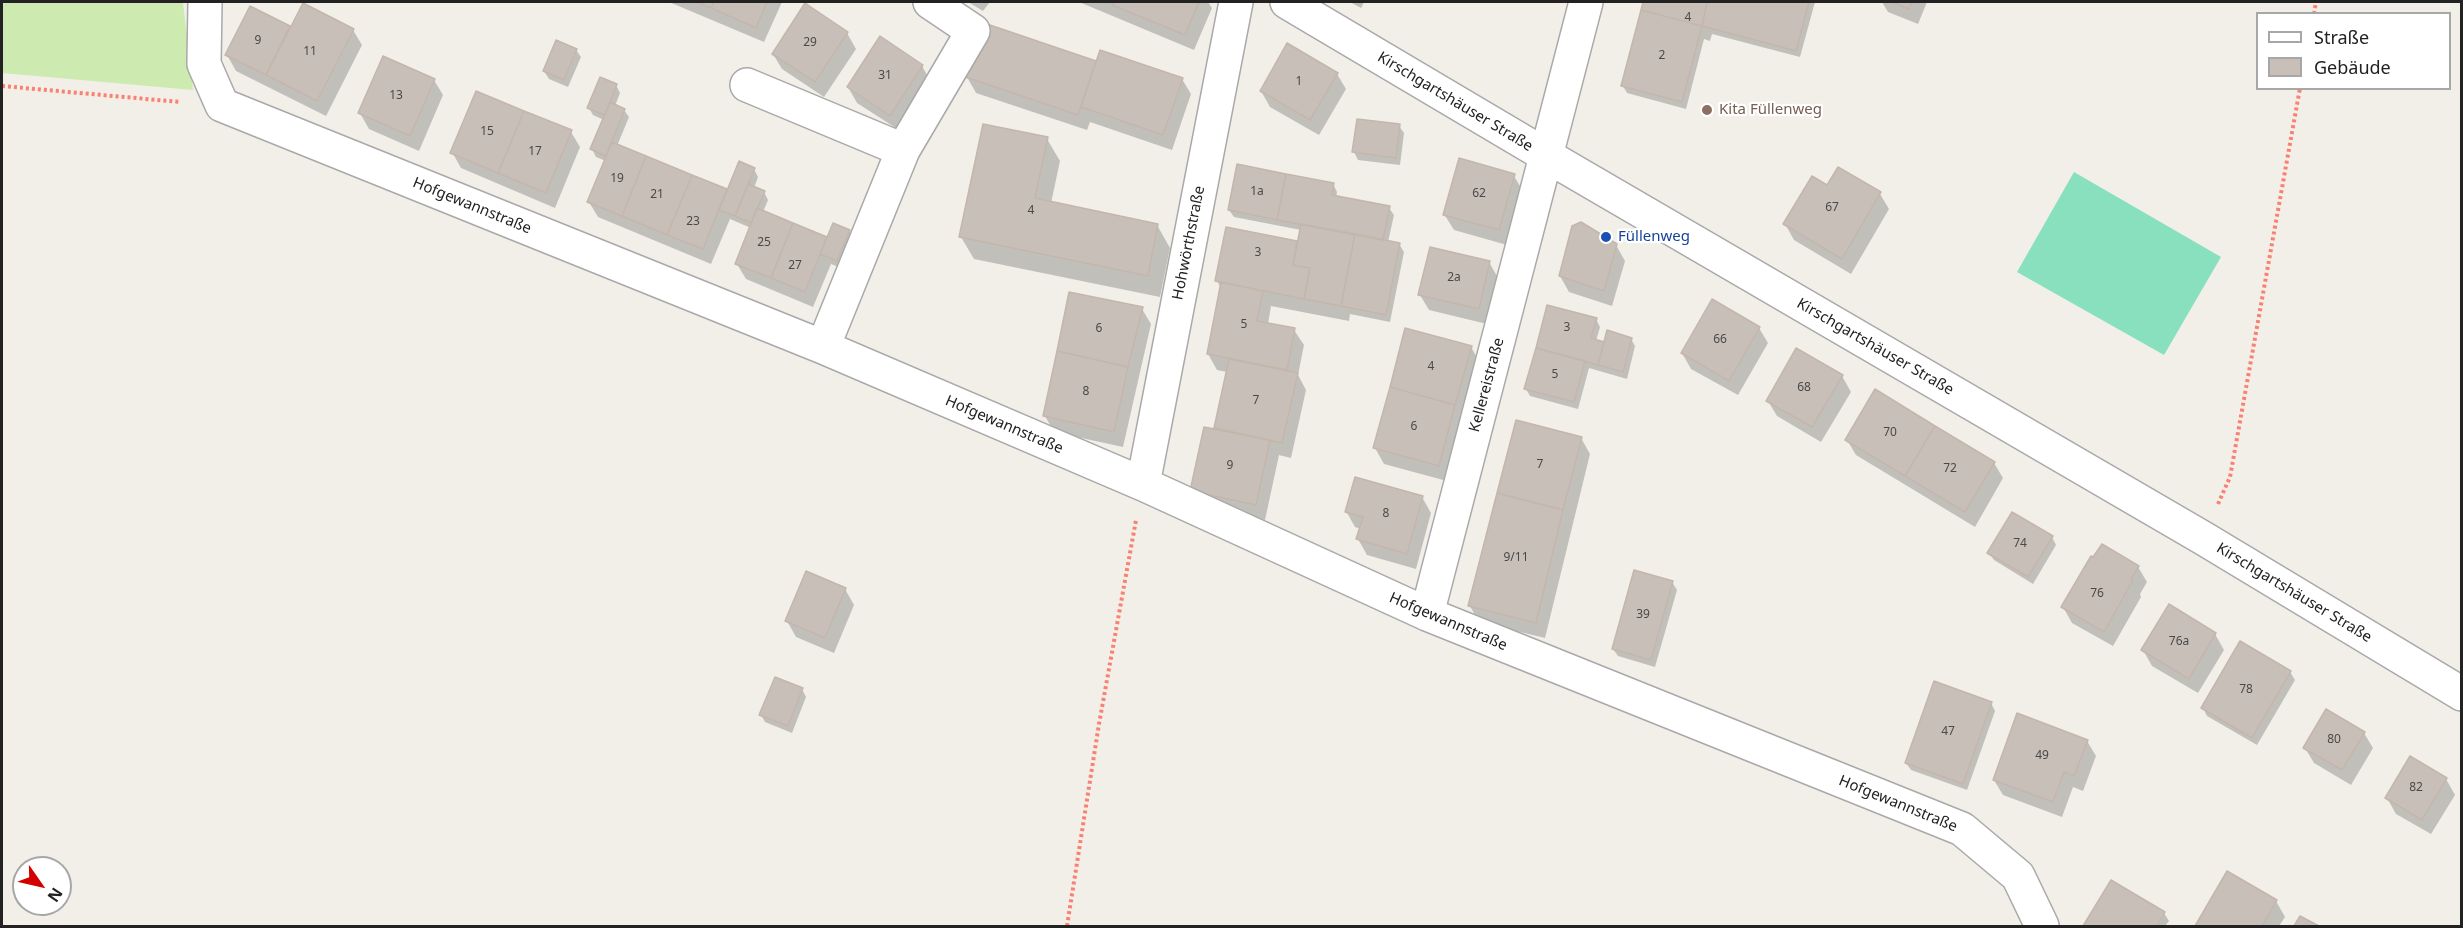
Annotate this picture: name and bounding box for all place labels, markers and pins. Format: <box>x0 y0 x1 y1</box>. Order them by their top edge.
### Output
place label: Kita Füllenweg <box>1719 101 1822 119</box>
marker: Kita Füllenweg <box>1700 103 1714 117</box>
place label: Füllenweg <box>1618 228 1690 246</box>
marker: Füllenweg <box>1599 230 1613 244</box>

